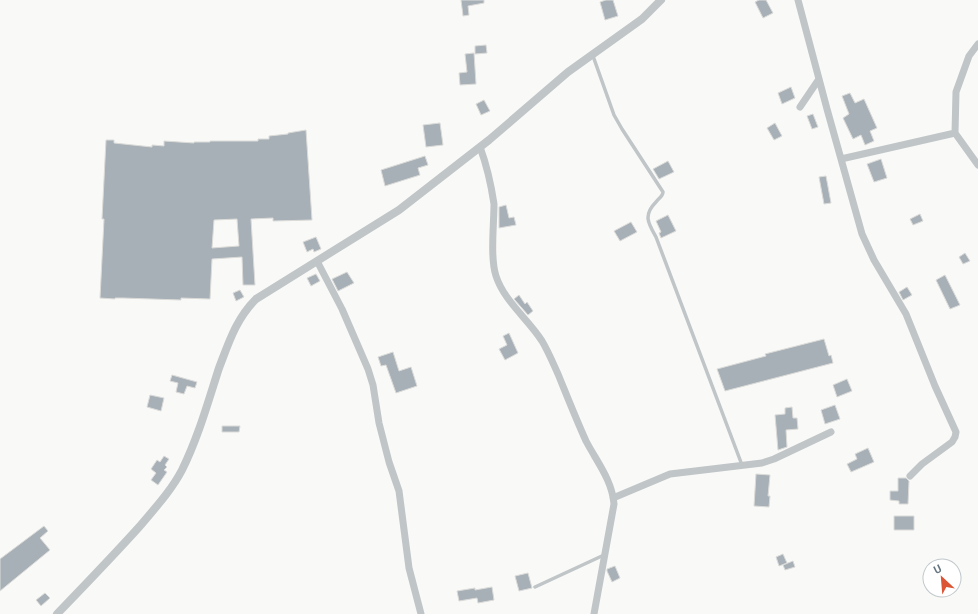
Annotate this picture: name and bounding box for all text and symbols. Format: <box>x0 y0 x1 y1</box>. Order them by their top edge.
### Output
north arrow <box>922 558 962 598</box>
text: U <box>932 562 944 577</box>

